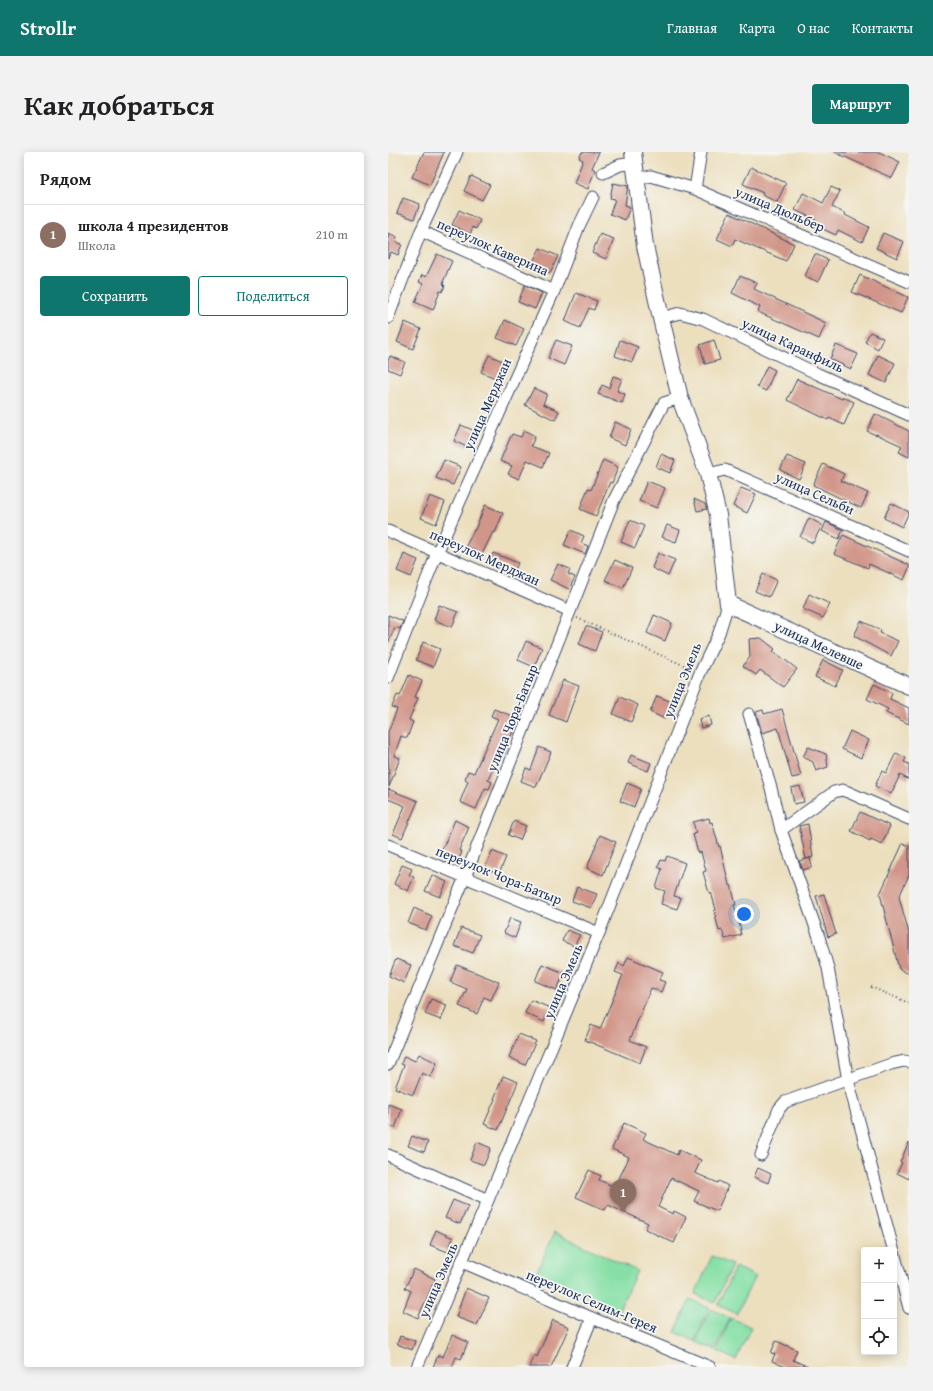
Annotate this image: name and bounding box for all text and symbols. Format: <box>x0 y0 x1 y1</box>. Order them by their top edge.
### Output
text: Strollr <box>20 14 76 42</box>
text: Главная <box>667 18 717 38</box>
text: Карта <box>739 18 775 38</box>
text: О нас <box>797 18 830 38</box>
text: Контакты <box>852 18 913 38</box>
text: Как добраться <box>24 84 214 125</box>
button: Маршрут <box>812 84 909 124</box>
text: Рядом <box>40 166 91 191</box>
street label: улица Дюльбер <box>731 181 828 237</box>
street label: переулок Каверина <box>434 213 552 281</box>
text: школа 4 президентов <box>78 215 229 236</box>
text: 1 <box>50 225 56 244</box>
text: 210 m <box>316 225 348 244</box>
text: Школа <box>78 236 116 255</box>
button: Сохранить <box>40 276 190 316</box>
button: Поделиться <box>198 276 348 316</box>
street label: улица Каранфиль <box>738 312 848 378</box>
street label: улица Мерджан <box>457 355 516 454</box>
street label: улица Сельби <box>771 466 858 519</box>
street label: переулок Мерджан <box>427 524 543 590</box>
street label: улица Мелевше <box>770 615 867 675</box>
street label: улица Эмель <box>657 639 706 722</box>
street label: улица Чора-Батыр <box>481 661 543 776</box>
street label: переулок Чора-Батыр <box>433 841 565 910</box>
your location <box>734 904 754 924</box>
street label: улица Эмель <box>538 940 588 1023</box>
pin: 1 <box>610 1179 636 1212</box>
street label: улица Эмель <box>413 1239 463 1322</box>
map controls <box>861 1247 897 1355</box>
button: + <box>861 1247 897 1283</box>
street label: переулок Селим-Герея <box>523 1264 661 1338</box>
button: − <box>861 1283 897 1319</box>
button: locate <box>861 1319 897 1355</box>

